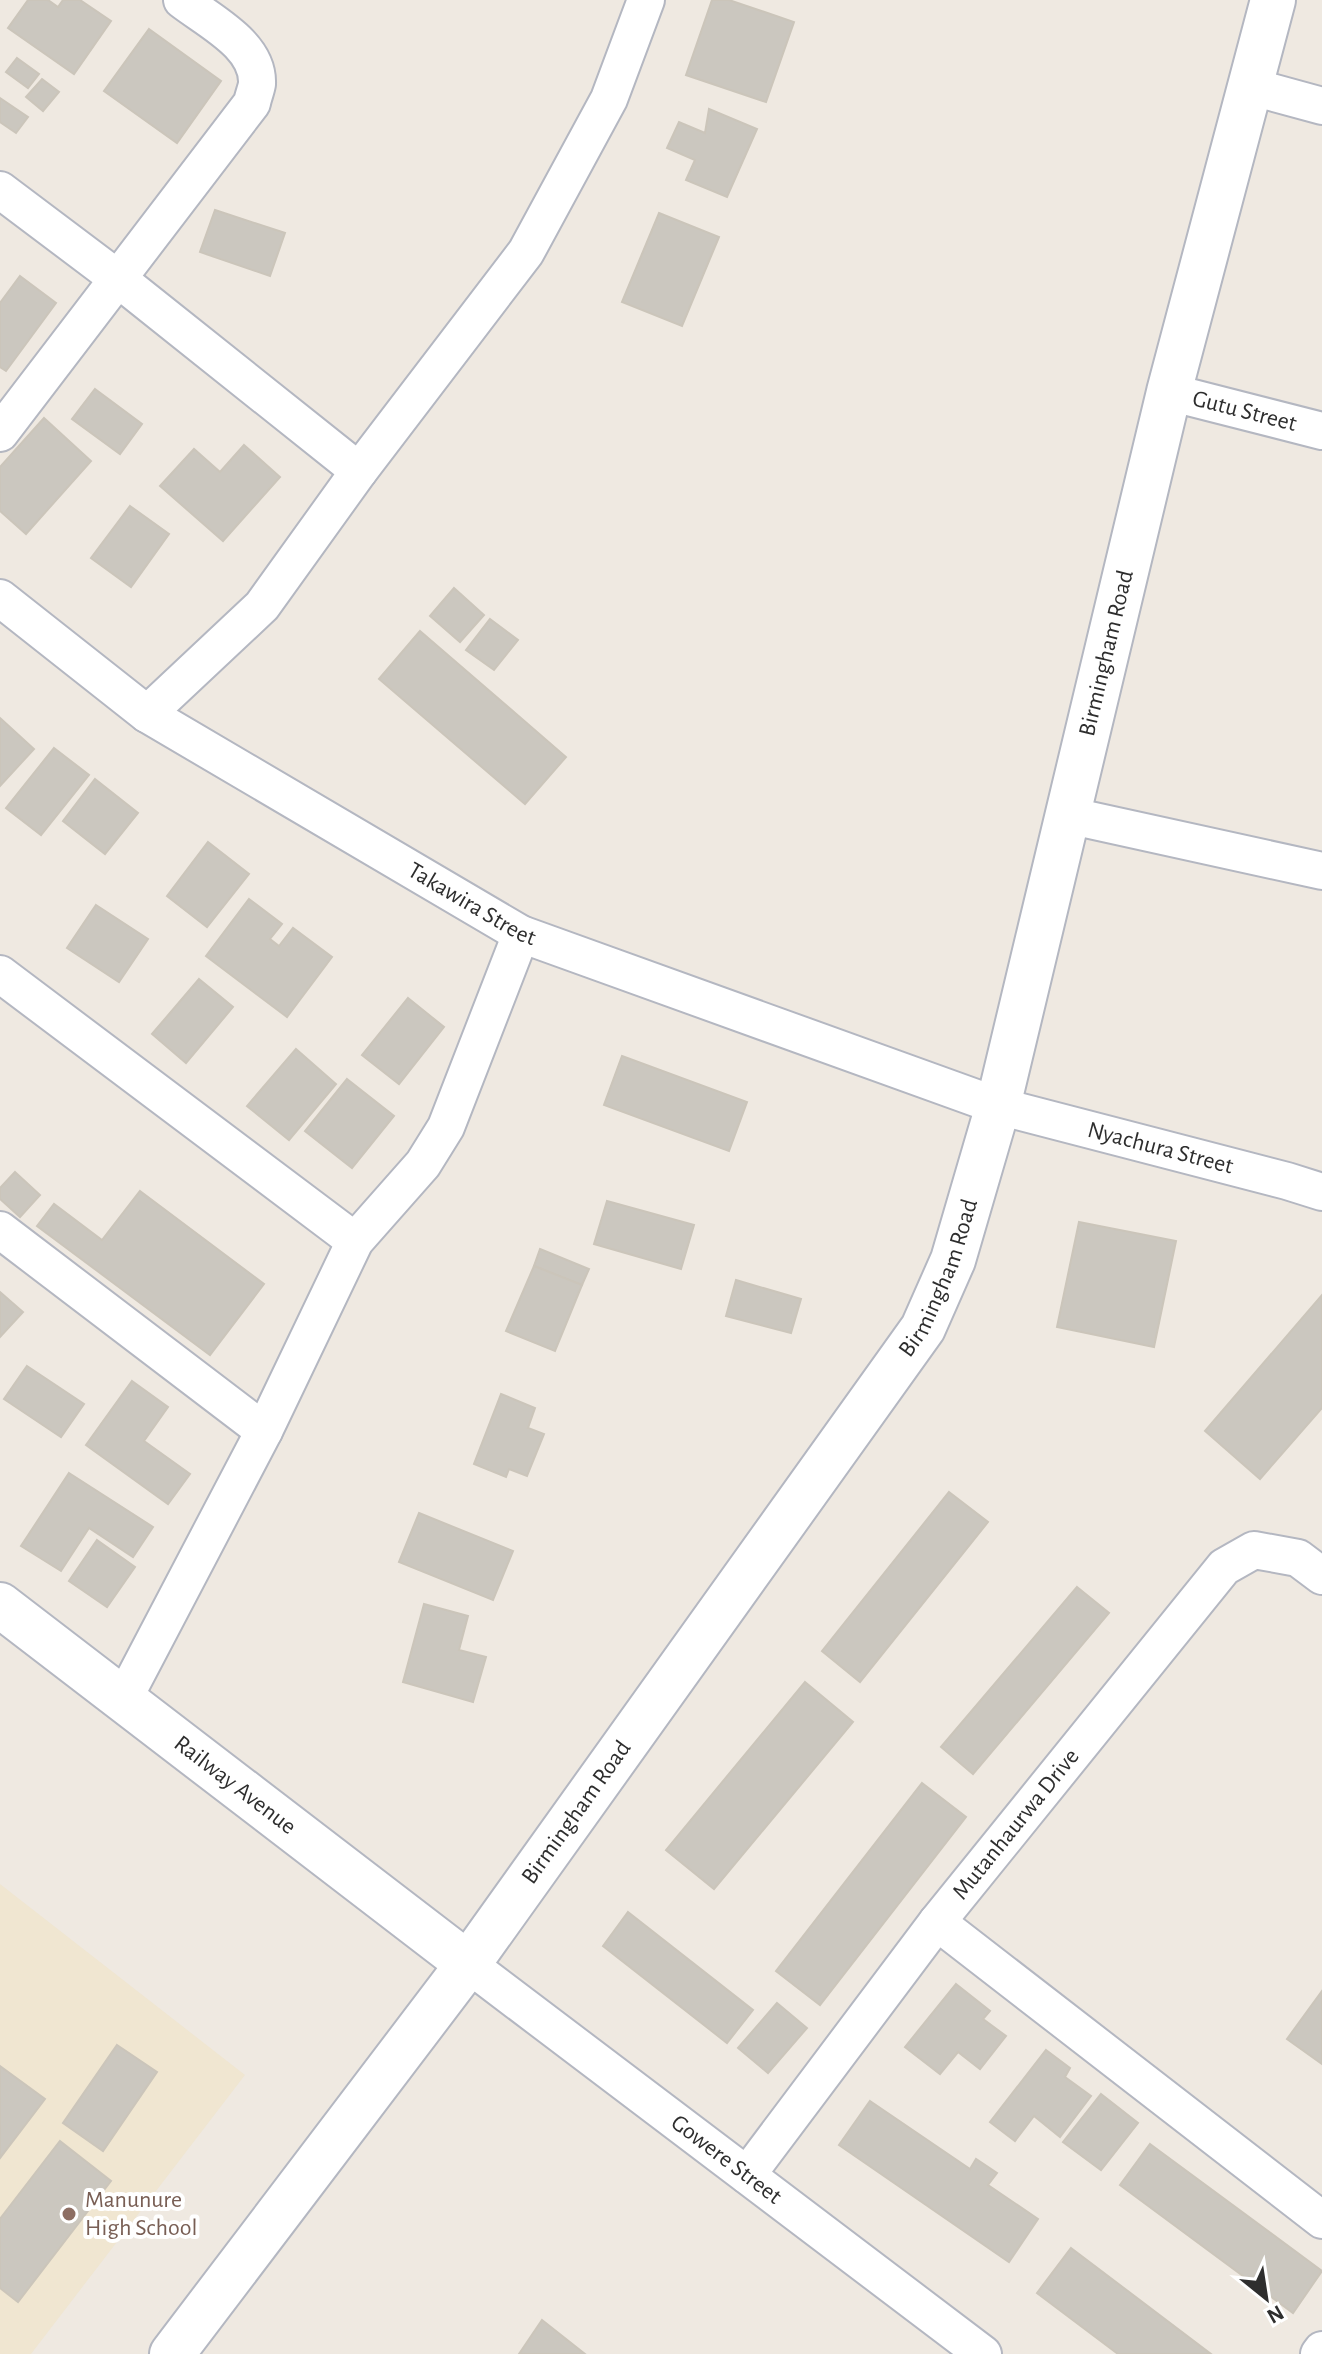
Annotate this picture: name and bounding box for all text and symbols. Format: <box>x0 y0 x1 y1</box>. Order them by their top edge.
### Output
street label: Gutu Street <box>1190 386 1300 436</box>
street label: Birmingham Road <box>1075 568 1138 739</box>
street label: Takawira Street <box>404 858 539 950</box>
street label: Nyachura Street <box>1085 1118 1236 1179</box>
street label: Birmingham Road <box>894 1196 982 1361</box>
street label: Railway Avenue <box>169 1731 300 1839</box>
street label: Birmingham Road <box>517 1736 636 1888</box>
street label: Mutanhaurwa Drive <box>948 1744 1084 1904</box>
street label: Gowere Street <box>667 2110 786 2209</box>
place label: Manunure High School <box>85 2188 197 2240</box>
marker: Manunure High School <box>60 2205 78 2223</box>
north arrow <box>1226 2258 1306 2338</box>
text: N <box>1263 2301 1288 2328</box>

